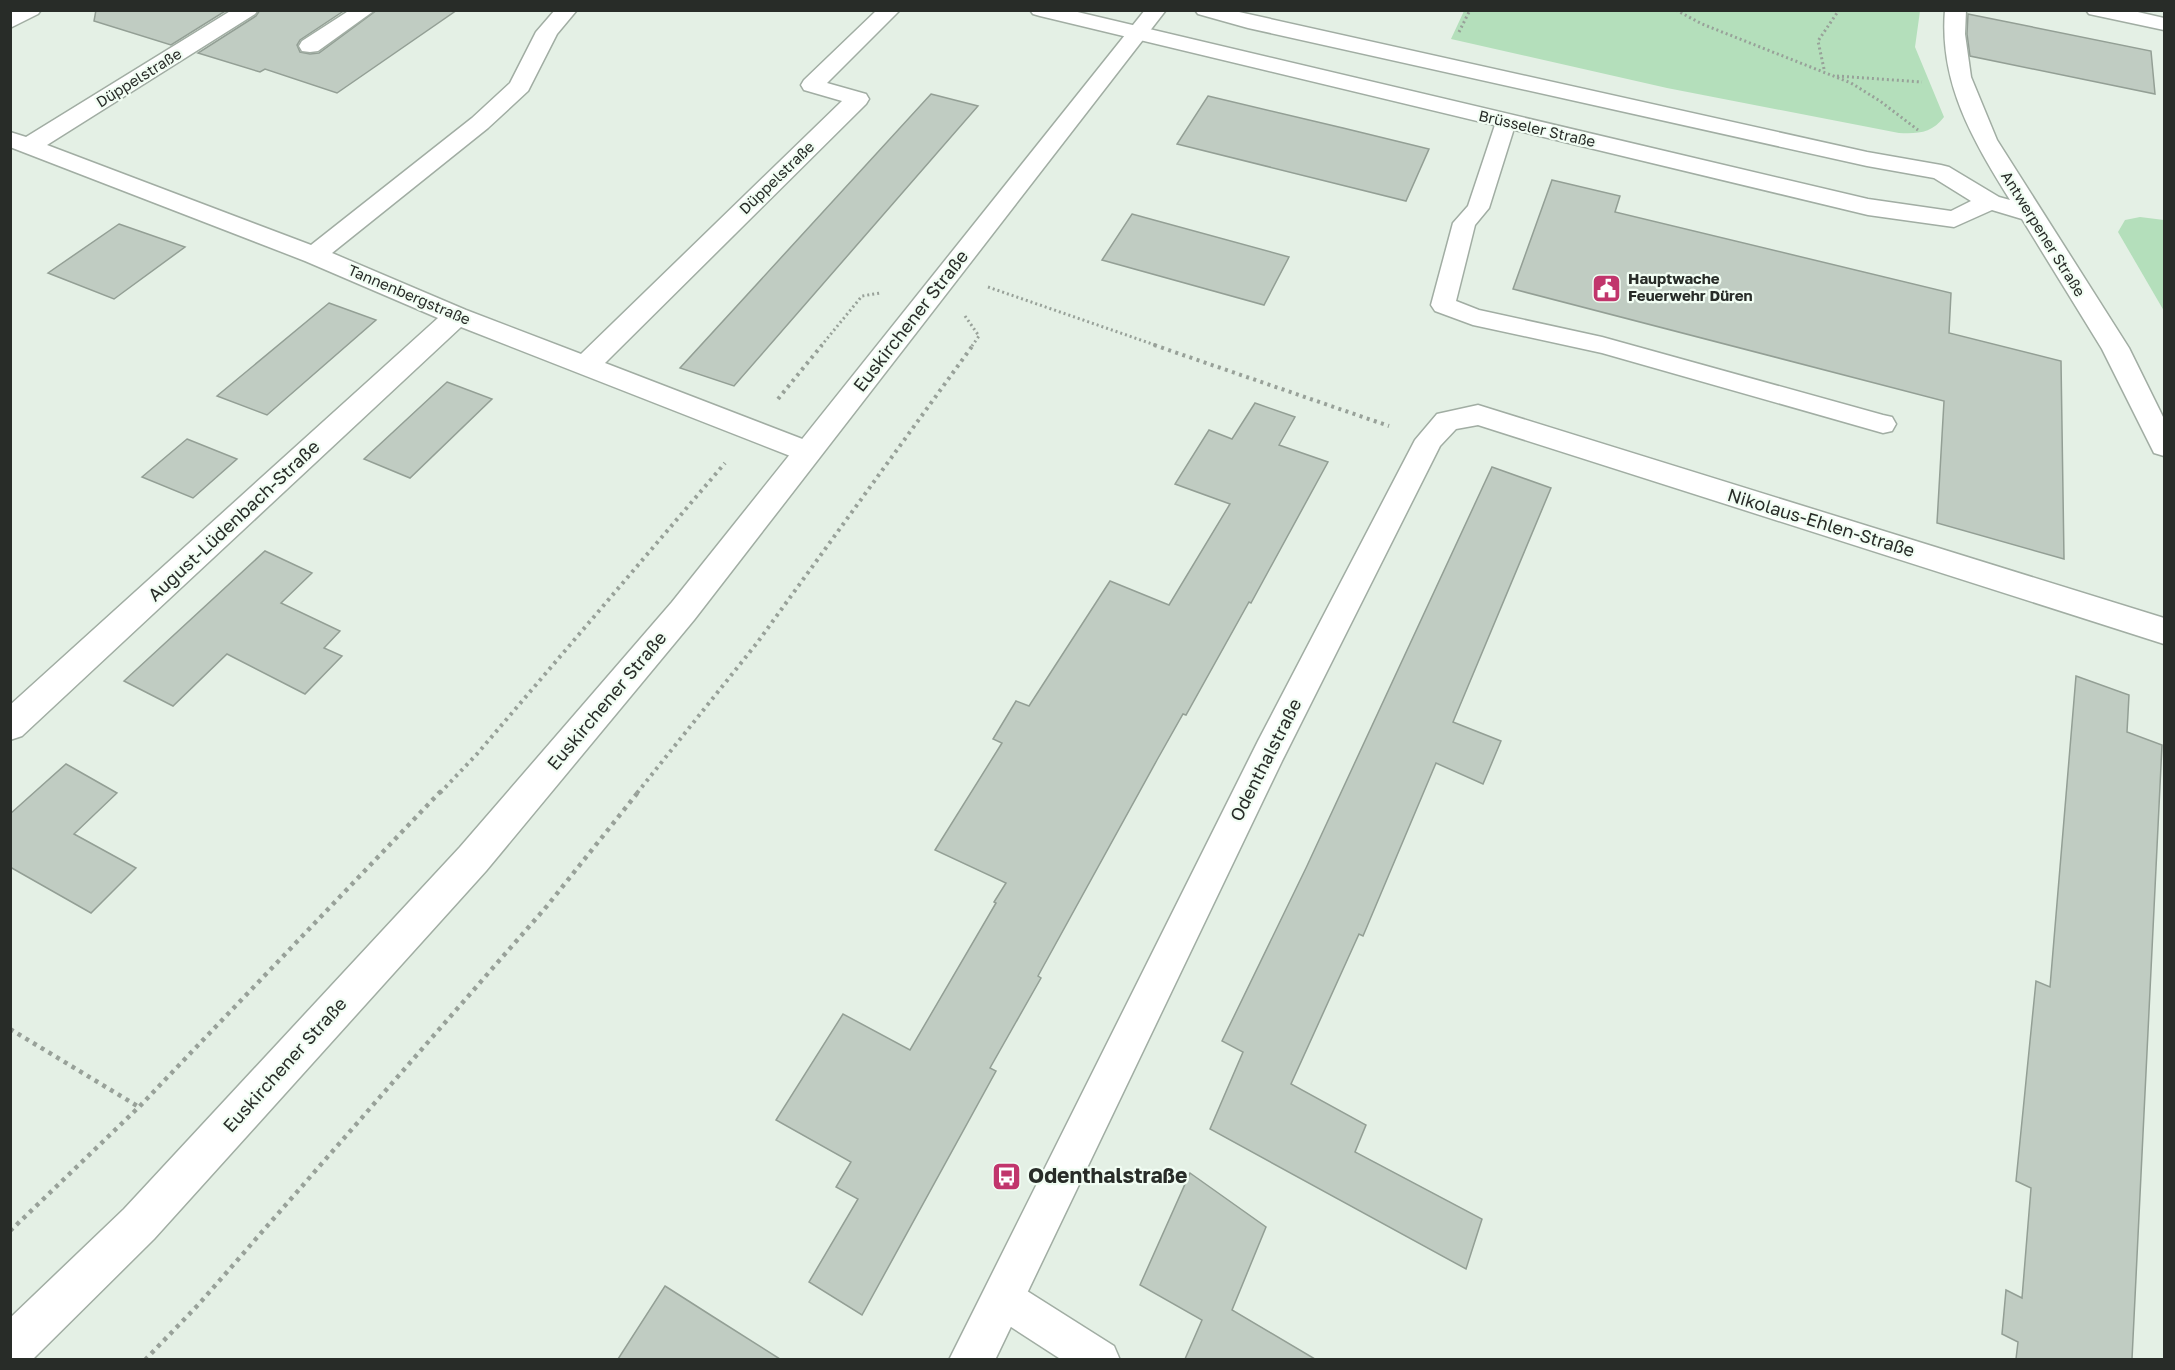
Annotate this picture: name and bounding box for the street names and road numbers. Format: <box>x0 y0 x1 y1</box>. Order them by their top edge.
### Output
street label: Düppelstraße <box>93 44 185 111</box>
street label: Brüsseler Straße <box>1477 106 1598 150</box>
street label: Düppelstraße <box>735 137 818 217</box>
street label: Antwerpener Straße <box>1998 168 2090 300</box>
street label: Euskirchener Straße <box>848 245 972 396</box>
street label: Tannenbergstraße <box>345 260 474 328</box>
street label: August-Lüdenbach-Straße <box>143 435 324 606</box>
street label: Nikolaus-Ehlen-Straße <box>1725 483 1918 561</box>
street label: Euskirchener Straße <box>542 627 671 774</box>
street label: Odenthalstraße <box>1225 695 1305 824</box>
street label: Euskirchener Straße <box>218 992 351 1136</box>

